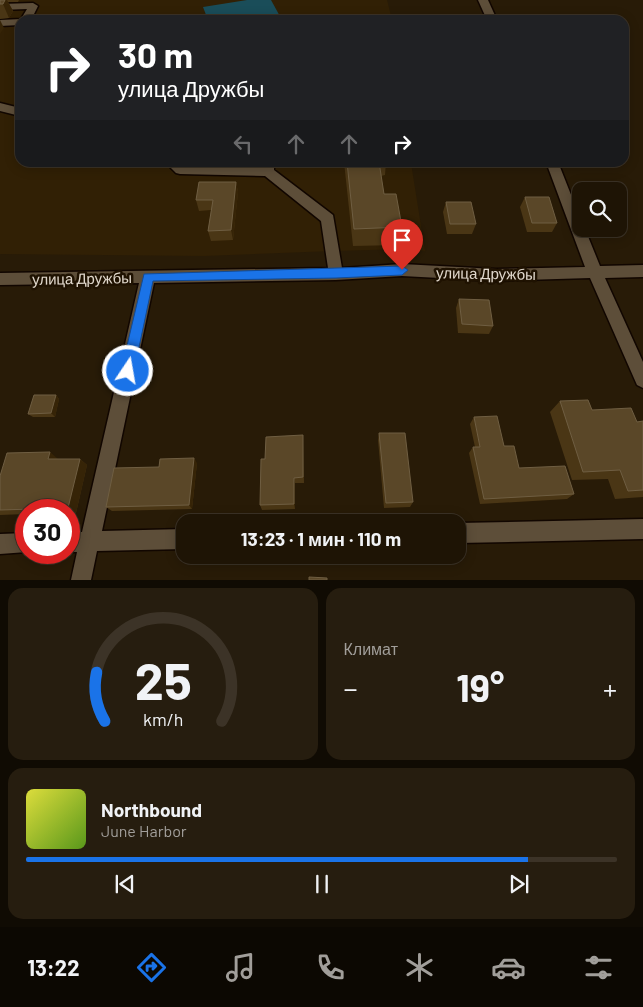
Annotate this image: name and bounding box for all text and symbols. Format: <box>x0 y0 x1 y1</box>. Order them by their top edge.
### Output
text: 30 m <box>118 33 193 75</box>
icon: right <box>35 35 100 100</box>
text: улица Дружбы <box>118 75 264 101</box>
icon: left <box>229 130 257 158</box>
icon: ahead <box>282 130 310 158</box>
icon: ahead <box>335 130 363 158</box>
icon: right <box>388 130 416 158</box>
map controls <box>572 182 627 237</box>
button: search <box>572 182 627 237</box>
pin <box>381 219 423 270</box>
icon: arrive <box>388 226 416 254</box>
street label: улица Дружбы <box>436 263 536 283</box>
street label: улица Дружбы <box>32 268 132 288</box>
position arrow <box>101 344 153 396</box>
speed limit sign: 30 <box>15 499 80 564</box>
text: 13:23 · 1 мин · 110 m <box>241 527 401 550</box>
text: Климат <box>344 639 398 658</box>
text: 25 <box>134 648 191 710</box>
text: 19° <box>456 664 504 710</box>
text: − <box>344 671 358 705</box>
text: + <box>603 671 617 705</box>
text: km/h <box>143 708 183 730</box>
text: Northbound <box>101 798 202 821</box>
text: June Harbor <box>101 821 187 840</box>
icon: previous <box>111 870 139 898</box>
icon: pause <box>308 870 336 898</box>
icon: next <box>505 870 533 898</box>
icon: directions <box>134 950 169 985</box>
icon: music <box>223 950 258 985</box>
icon: phone <box>313 950 348 985</box>
icon: climate <box>402 950 437 985</box>
icon: car <box>491 950 526 985</box>
icon: filters <box>581 950 616 985</box>
text: 13:22 <box>27 954 80 980</box>

